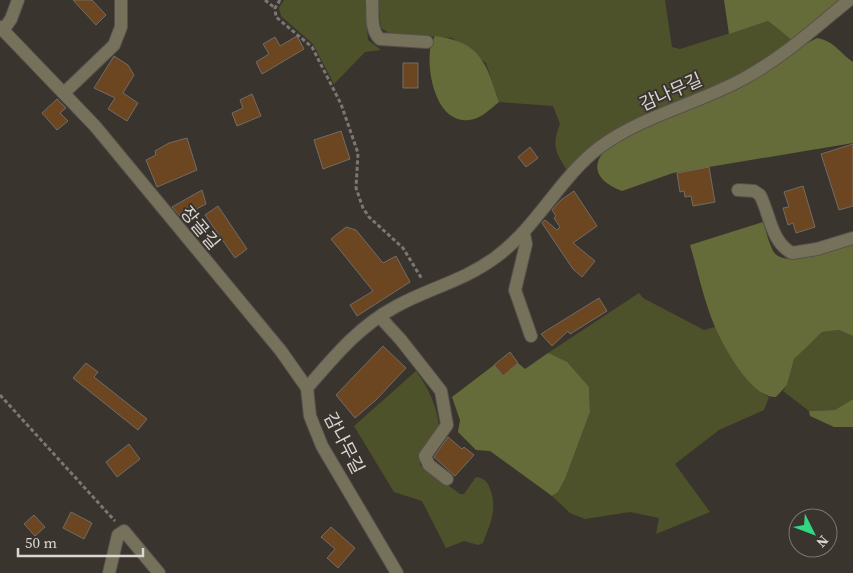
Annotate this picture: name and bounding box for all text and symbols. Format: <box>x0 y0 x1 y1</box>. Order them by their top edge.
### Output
street label: 감나무길 <box>635 67 706 116</box>
street label: 장골길 <box>175 201 226 255</box>
street label: 감나무길 <box>318 408 371 478</box>
north arrow <box>788 508 838 558</box>
scale bar <box>18 526 142 558</box>
text: N <box>812 531 834 552</box>
text: 50 m <box>25 532 57 553</box>

